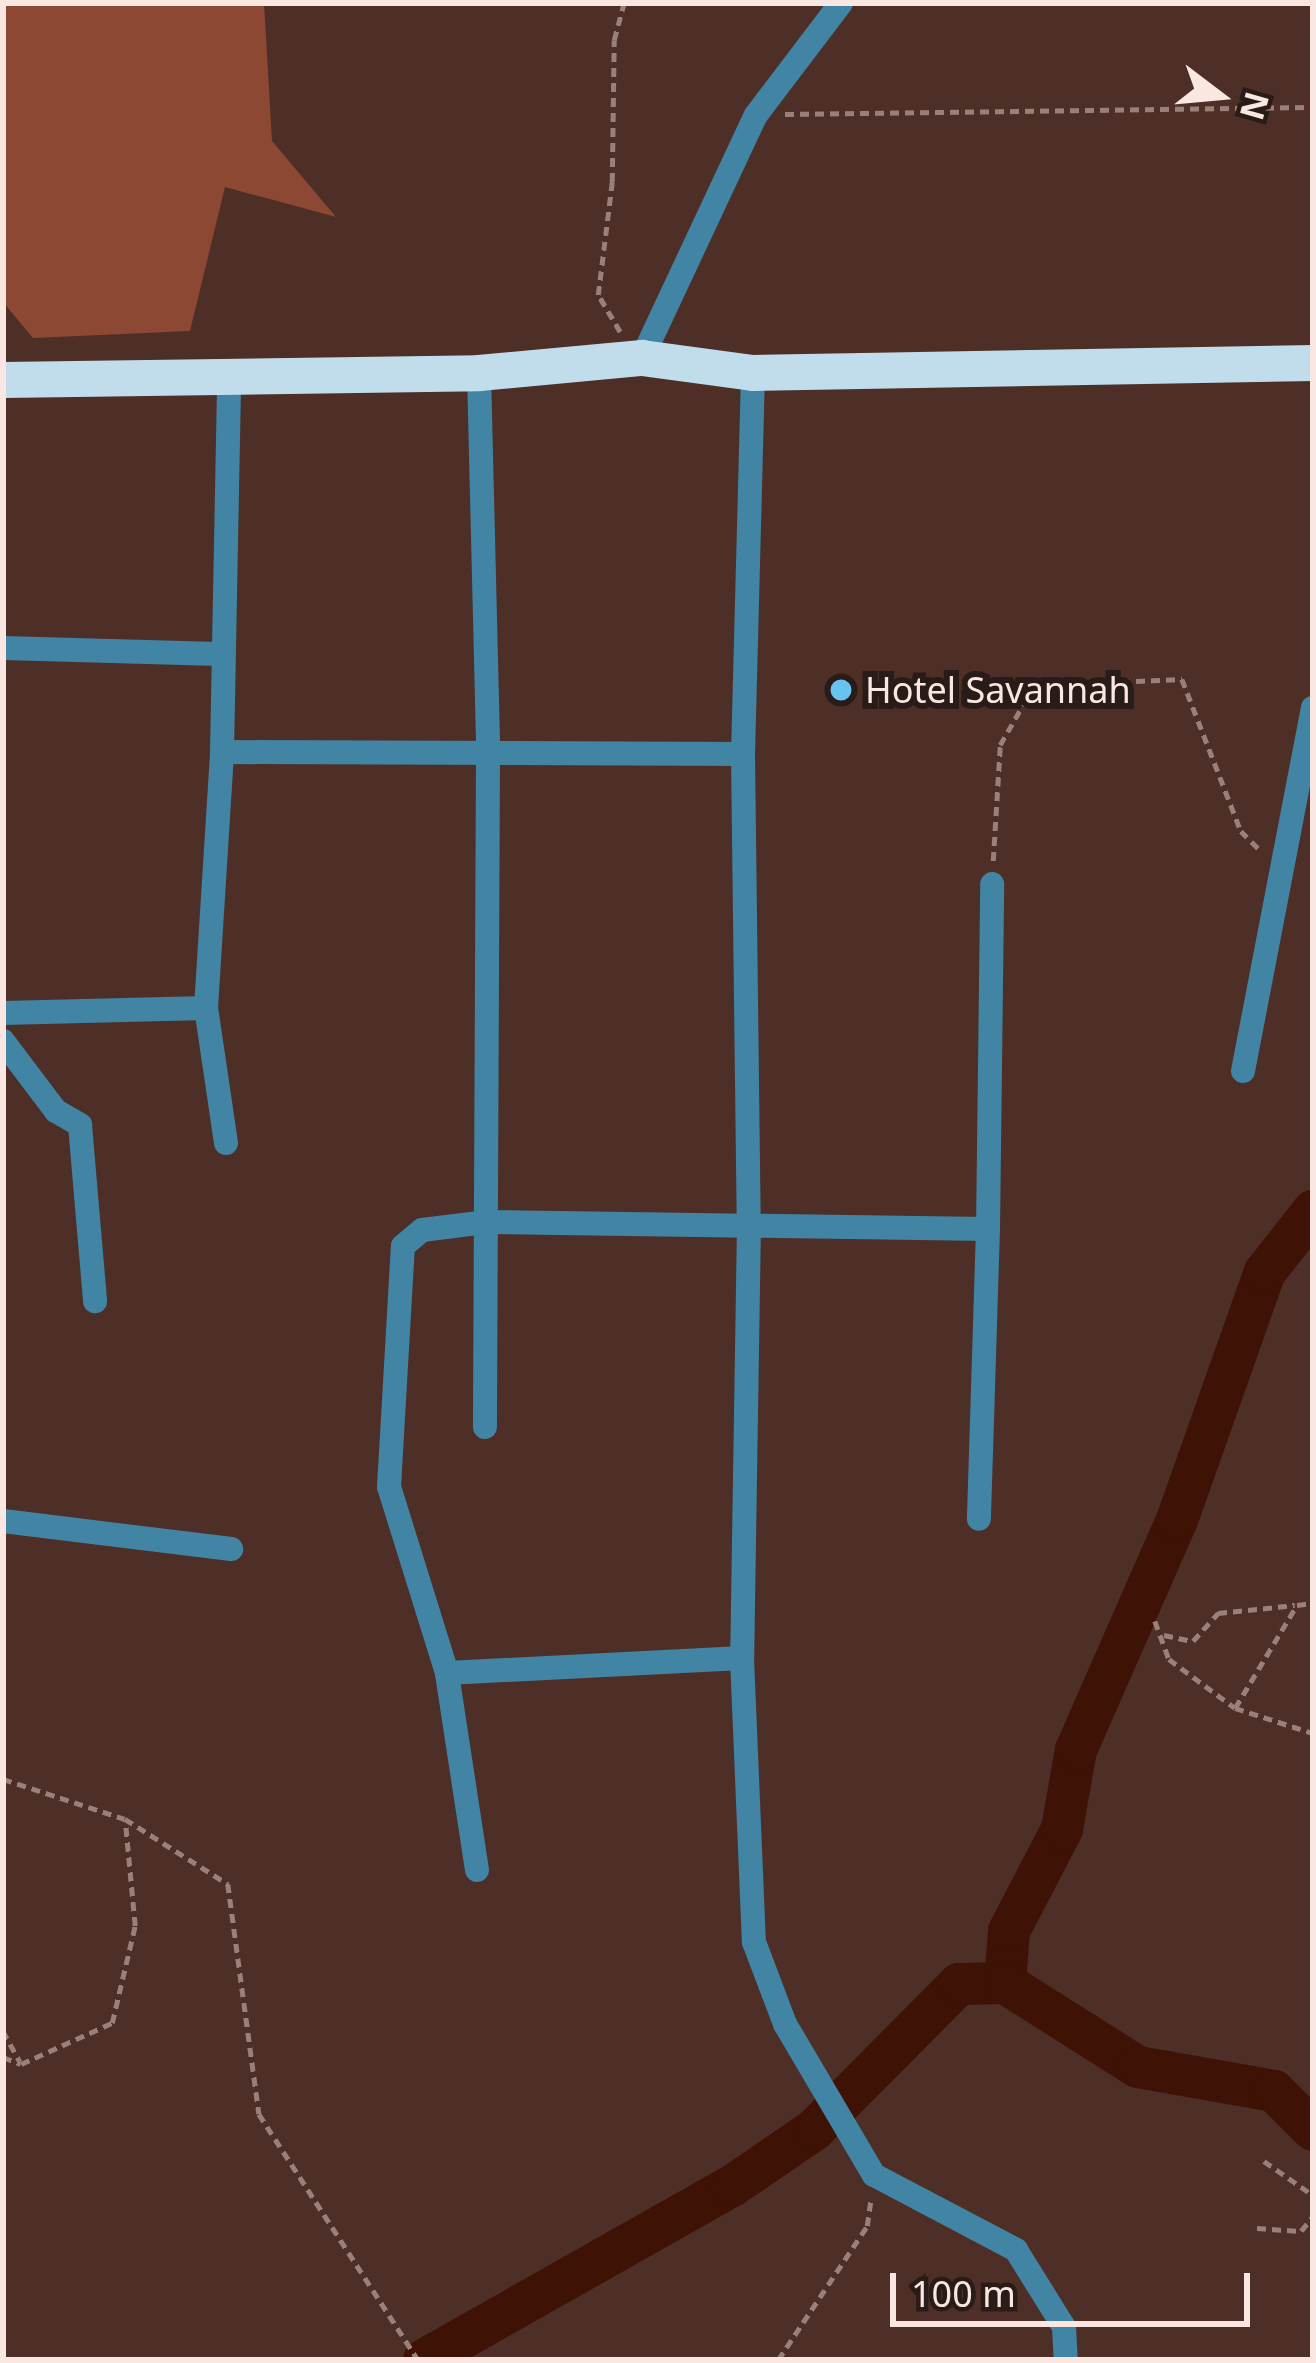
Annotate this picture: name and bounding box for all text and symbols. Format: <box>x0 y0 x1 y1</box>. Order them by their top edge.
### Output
north arrow <box>1160 36 1280 156</box>
text: N <box>1230 87 1280 125</box>
place label: Hotel Savannah <box>865 668 1131 712</box>
marker: Hotel Savannah <box>828 677 854 703</box>
scale bar <box>896 2249 1256 2323</box>
text: 100 m <box>911 2269 1016 2318</box>

